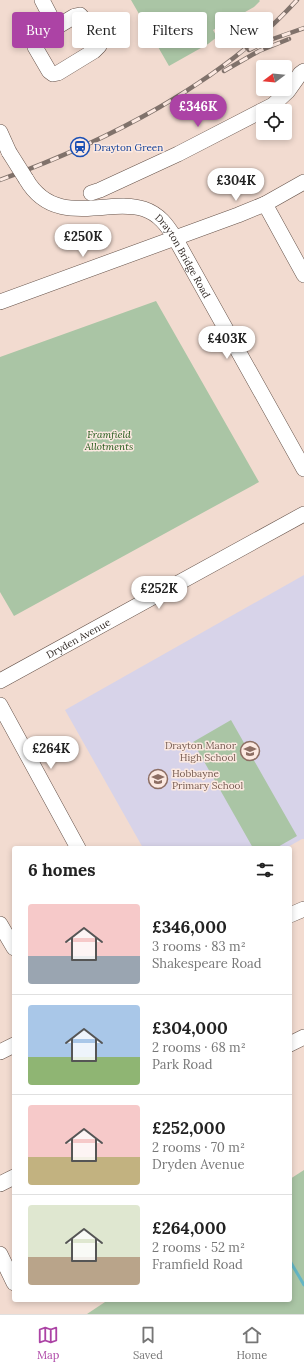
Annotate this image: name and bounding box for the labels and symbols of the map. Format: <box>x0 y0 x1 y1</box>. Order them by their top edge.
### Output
north arrow <box>256 60 292 96</box>
pin: £346K <box>170 94 226 128</box>
station icon: Drayton Green <box>69 136 91 158</box>
place label: Drayton Green <box>94 141 163 154</box>
pin: £304K <box>208 168 264 202</box>
street label: Drayton Bridge Road <box>153 211 214 300</box>
pin: £250K <box>55 224 111 258</box>
pin: £403K <box>199 326 255 360</box>
park label: Framfield Allotments <box>84 428 133 453</box>
pin: £252K <box>131 576 187 610</box>
street label: Dryden Avenue <box>44 615 113 661</box>
pin: £264K <box>23 736 79 770</box>
place label: Drayton Manor High School <box>165 739 237 764</box>
school or university icon: Drayton Manor High School <box>239 740 261 762</box>
place label: Hobbayne Primary School <box>172 767 243 792</box>
school or university icon: Hobbayne Primary School <box>147 768 169 790</box>

